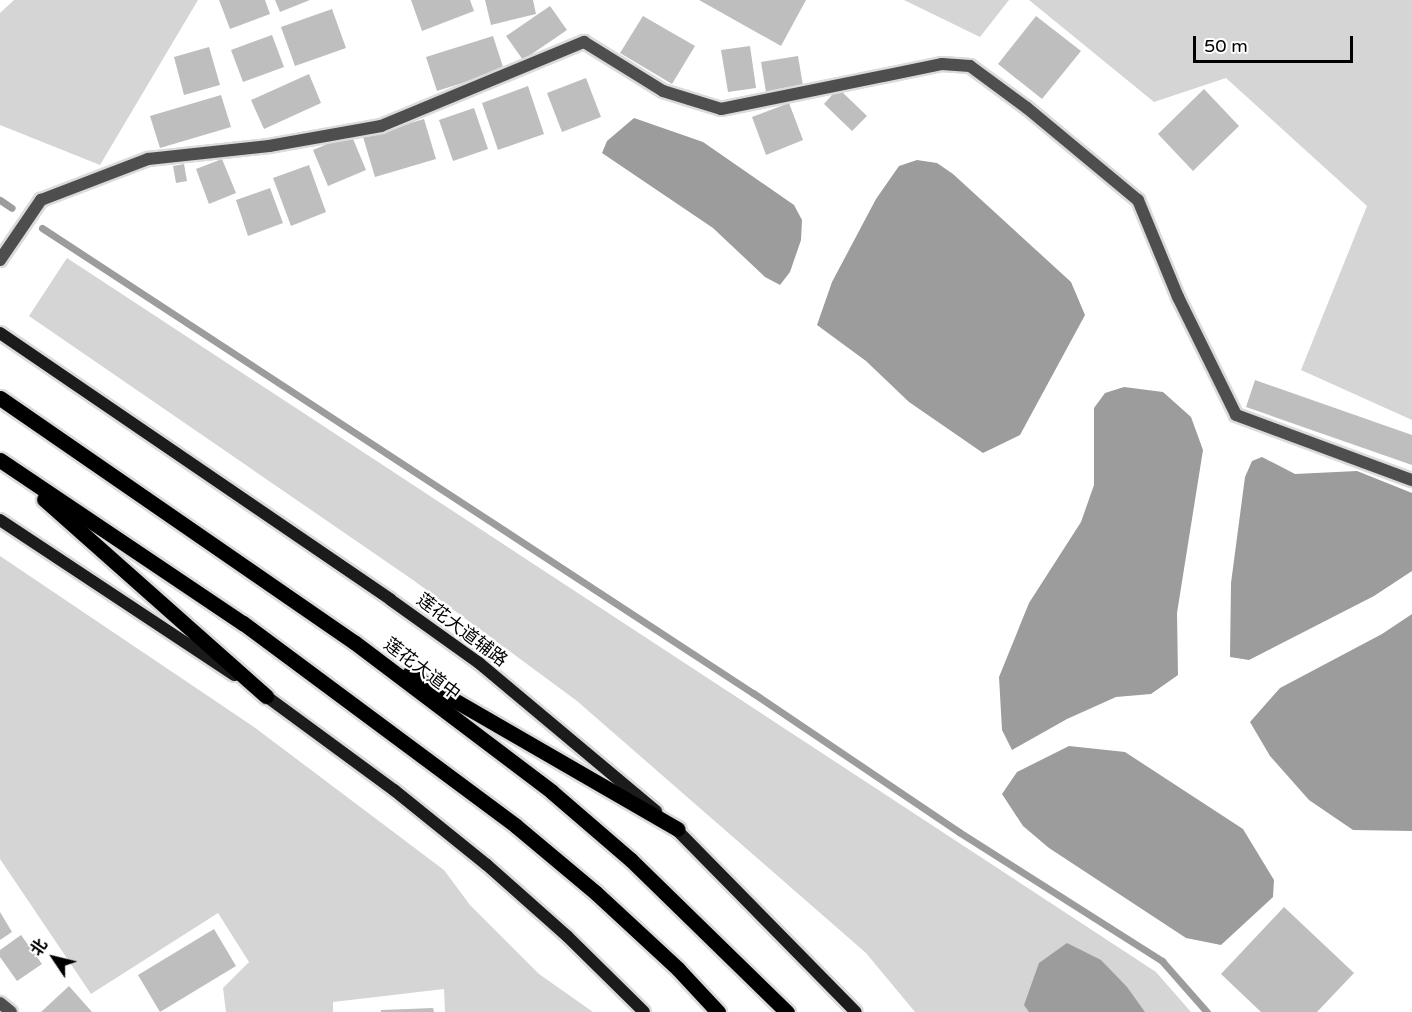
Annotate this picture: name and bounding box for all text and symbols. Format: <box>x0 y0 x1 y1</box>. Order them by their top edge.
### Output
scale bar <box>1196 24 1356 62</box>
text: 50 m <box>1204 35 1248 57</box>
street label: 莲花大道辅路 <box>412 589 512 671</box>
street label: 莲花大道中 <box>380 633 464 705</box>
north arrow <box>24 928 84 988</box>
text: 北 <box>26 935 52 960</box>

